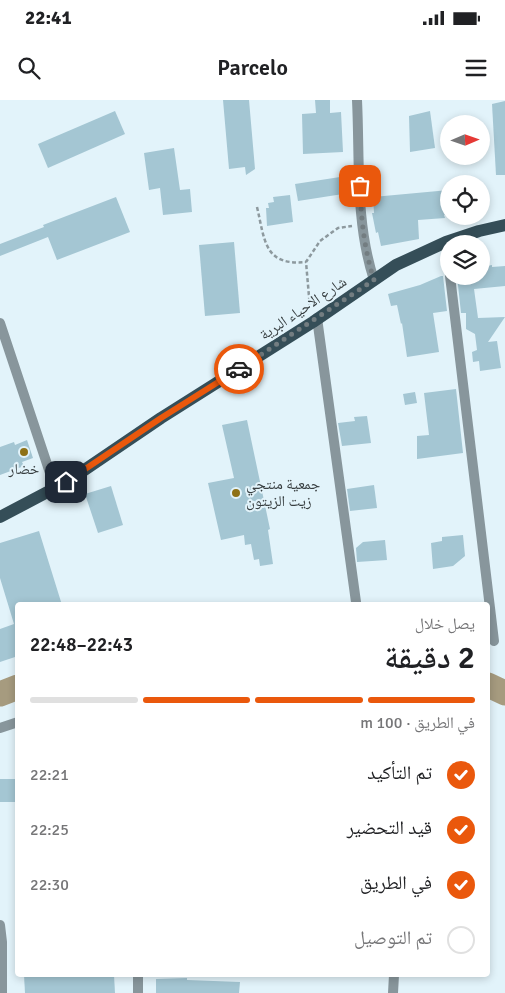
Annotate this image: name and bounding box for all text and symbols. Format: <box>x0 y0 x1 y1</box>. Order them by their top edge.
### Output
text: 22:41 <box>25 6 72 30</box>
icon: search <box>15 54 43 82</box>
text: Parcelo <box>217 54 288 81</box>
icon: menu <box>462 54 490 82</box>
north arrow <box>440 115 490 165</box>
map controls <box>440 115 490 285</box>
pin <box>339 165 381 207</box>
icon: bag <box>346 172 374 200</box>
button: locate <box>440 175 490 225</box>
button: layers <box>440 235 490 285</box>
street label: شارع الاحياء البرية <box>256 272 351 344</box>
courier <box>214 344 264 394</box>
icon: car <box>225 355 253 383</box>
marker: خضار <box>18 446 30 458</box>
place label: خضار <box>8 460 40 478</box>
pin <box>45 461 87 503</box>
icon: home <box>52 468 80 496</box>
place label: جمعية منتجي زيت الزيتون <box>246 475 321 511</box>
marker: جمعية منتجي زيت الزيتون <box>230 487 242 499</box>
text: يصل خلال <box>415 614 475 634</box>
text: 22:43–22:48 <box>30 633 133 657</box>
text: 2 دقيقة <box>384 638 475 677</box>
text: في الطريق · 100 m <box>360 713 475 733</box>
text: تم التأكيد <box>367 761 432 785</box>
icon: check <box>447 761 475 789</box>
text: 22:21 <box>30 765 69 785</box>
text: قيد التحضير <box>347 816 432 840</box>
icon: check <box>447 816 475 844</box>
text: 22:25 <box>30 820 69 840</box>
text: في الطريق <box>360 871 432 895</box>
icon: check <box>447 871 475 899</box>
text: 22:30 <box>30 875 69 895</box>
text: تم التوصيل <box>354 926 432 950</box>

